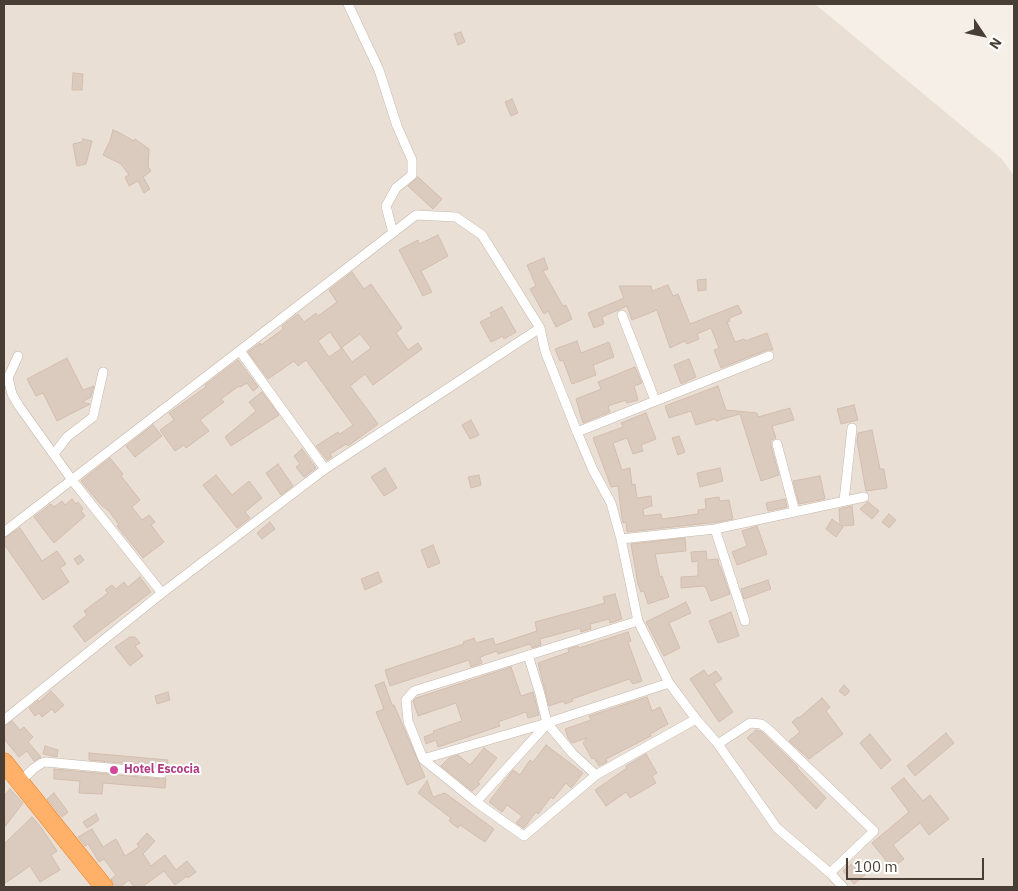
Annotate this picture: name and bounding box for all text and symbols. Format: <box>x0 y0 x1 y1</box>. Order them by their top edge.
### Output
north arrow <box>958 10 1008 60</box>
text: N <box>985 34 1006 53</box>
place label: Hotel Escocia <box>124 763 200 777</box>
marker: Hotel Escocia <box>108 764 120 776</box>
scale bar <box>848 848 986 880</box>
text: 100 m <box>854 857 898 876</box>

